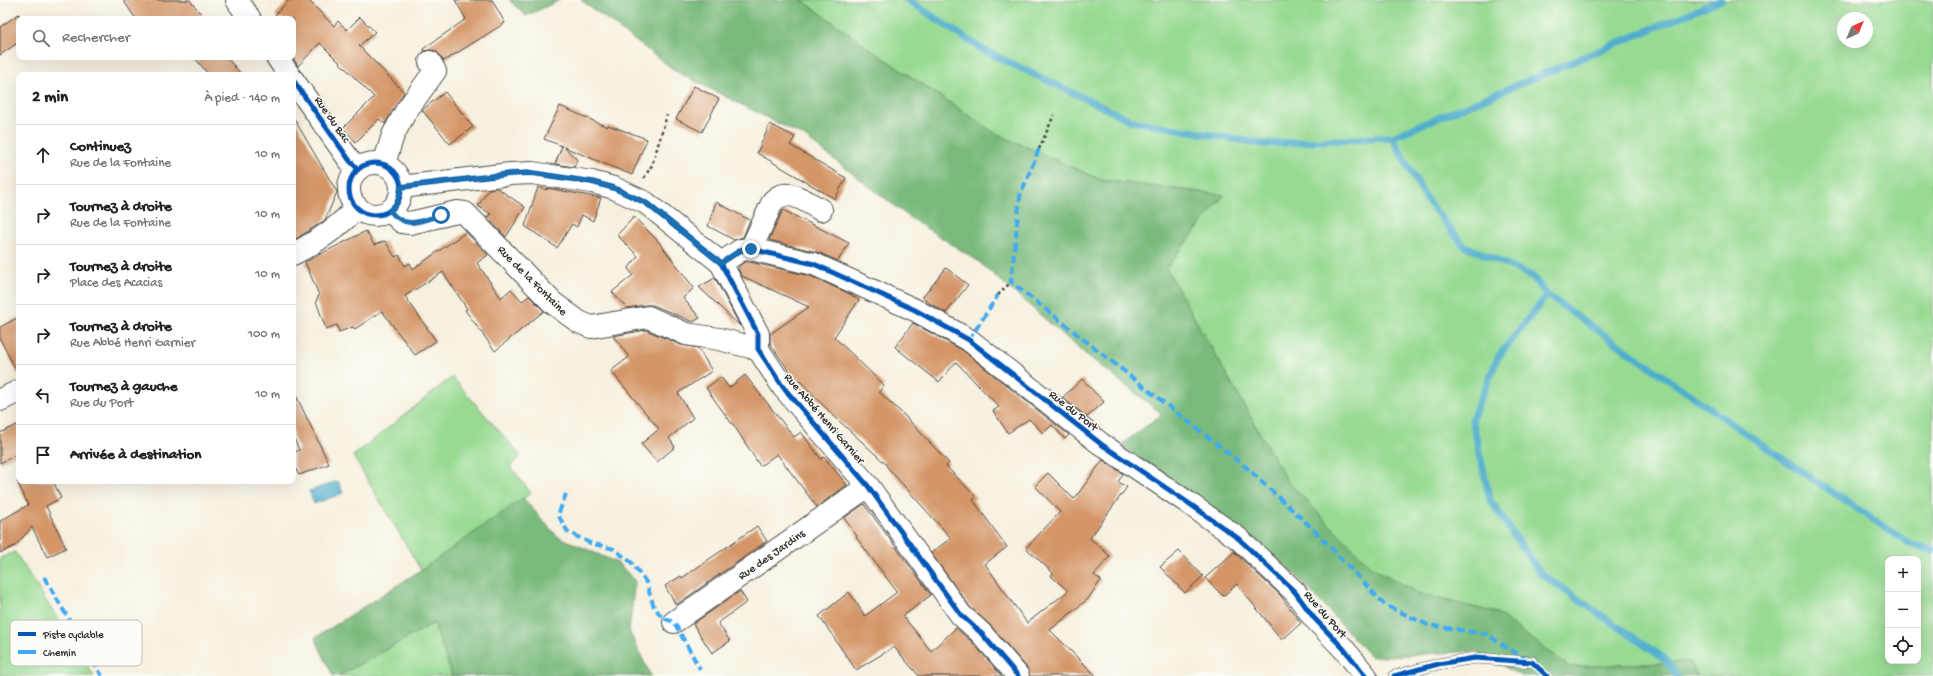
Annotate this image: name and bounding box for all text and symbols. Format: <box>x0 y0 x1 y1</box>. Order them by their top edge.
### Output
north arrow <box>1837 12 1873 48</box>
search box <box>16 16 296 60</box>
icon: search <box>30 27 52 49</box>
text: Rechercher <box>62 29 130 47</box>
text: 2 min <box>32 88 68 108</box>
text: À pied · 140 m <box>204 91 280 106</box>
street label: Rue du Bac <box>310 94 353 147</box>
text: Continuez <box>70 138 131 156</box>
icon: ahead <box>32 144 54 166</box>
text: 10 m <box>255 147 280 162</box>
text: Rue de la Fontaine <box>70 156 171 171</box>
text: Tournez à droite <box>70 198 172 216</box>
icon: right <box>32 204 54 226</box>
route start <box>432 206 450 224</box>
text: 10 m <box>255 207 280 222</box>
text: Rue de la Fontaine <box>70 216 171 231</box>
route end <box>742 240 760 258</box>
street label: Rue de la Fontaine <box>494 243 570 320</box>
text: Tournez à droite <box>70 258 172 276</box>
icon: right <box>32 264 54 286</box>
text: 10 m <box>255 267 280 282</box>
text: Place des Acacias <box>70 276 162 291</box>
text: Tournez à droite <box>70 318 172 336</box>
icon: right <box>32 324 54 346</box>
text: 100 m <box>248 327 280 342</box>
text: Rue Abbé Henri Garnier <box>70 336 195 351</box>
street label: Rue Abbé Henri Garnier <box>780 371 868 469</box>
text: Tournez à gauche <box>70 378 178 396</box>
icon: left <box>32 384 54 406</box>
text: 10 m <box>255 387 280 402</box>
street label: Rue du Port <box>1045 388 1101 436</box>
text: Rue du Port <box>70 396 133 411</box>
icon: arrive <box>32 444 54 466</box>
text: Arrivée à destination <box>70 446 201 464</box>
street label: Rue des Jardins <box>736 527 809 584</box>
map controls <box>1885 556 1921 664</box>
button: + <box>1885 556 1921 592</box>
street label: Rue du Port <box>1300 589 1350 643</box>
button: − <box>1885 592 1921 628</box>
legend <box>10 620 142 666</box>
button: locate <box>1885 628 1921 664</box>
text: Piste cyclable <box>42 630 104 642</box>
text: Chemin <box>43 648 77 660</box>

